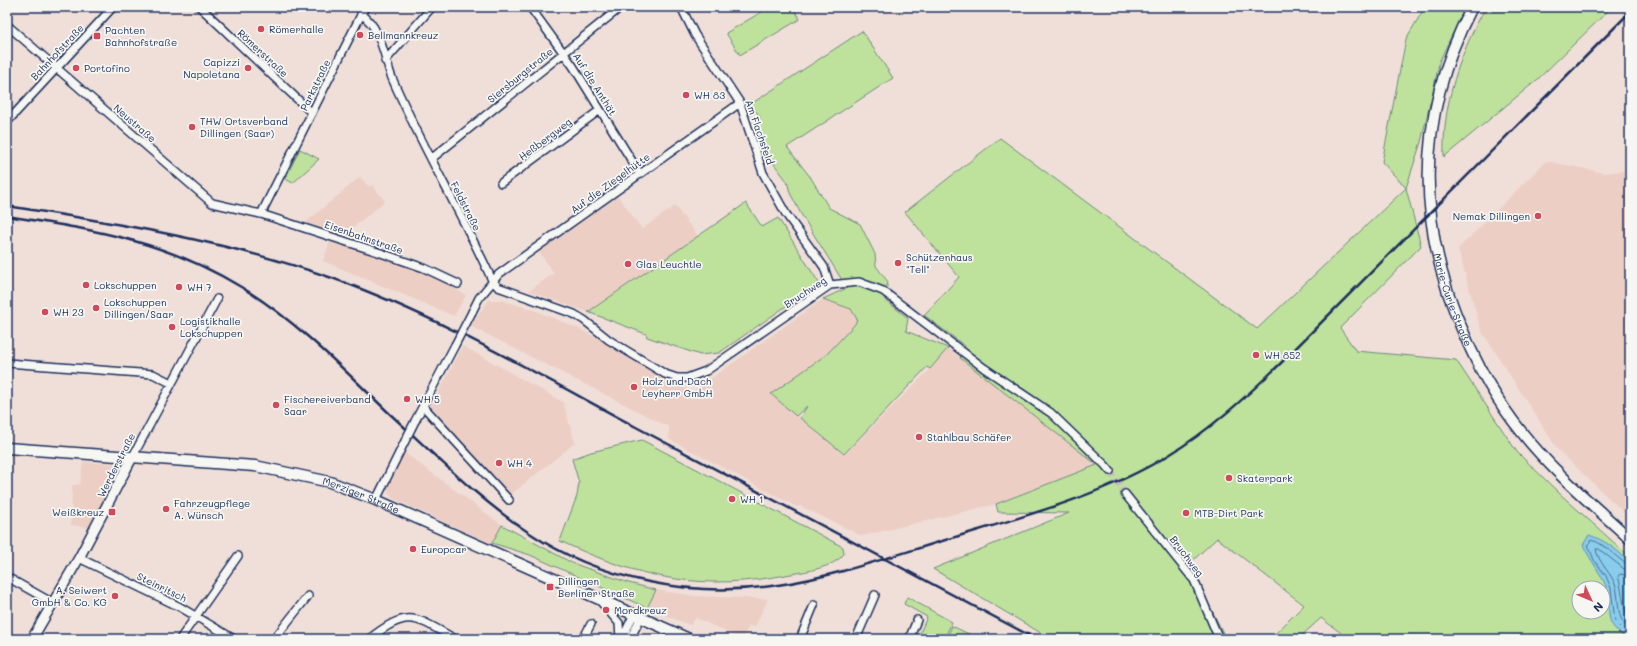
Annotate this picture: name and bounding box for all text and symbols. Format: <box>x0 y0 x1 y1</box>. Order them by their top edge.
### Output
street label: Bahnhofstraße <box>27 21 87 83</box>
place label: Römerhalle <box>269 22 324 36</box>
place label: Pachten Bahnhofstraße <box>105 23 177 49</box>
marker: Römerhalle <box>256 24 266 34</box>
street label: Römerstraße <box>235 26 291 80</box>
place label: Bellmannkreuz <box>368 28 439 42</box>
marker: Bellmannkreuz <box>355 30 365 40</box>
marker: Pachten Bahnhofstraße <box>92 31 102 41</box>
street label: Siersburgstraße <box>484 44 556 106</box>
street label: Auf die Anthät <box>570 50 620 118</box>
place label: Capizzi Napoletana <box>183 55 240 81</box>
street label: Parkstraße <box>296 57 334 113</box>
place label: Portofino <box>84 61 130 75</box>
marker: Portofino <box>71 63 81 73</box>
marker: Capizzi Napoletana <box>243 63 253 73</box>
place label: WH 83 <box>694 88 725 102</box>
marker: WH 83 <box>681 90 691 100</box>
street label: Am Flachsfeld <box>742 98 778 166</box>
street label: Neustraße <box>111 101 159 145</box>
place label: THW Ortsverband Dillingen (Saar) <box>200 114 288 140</box>
street label: Heßbergweg <box>516 114 574 163</box>
marker: THW Ortsverband Dillingen (Saar) <box>187 122 197 132</box>
street label: Auf die Ziegelhütte <box>568 149 652 217</box>
street label: Feldstraße <box>448 179 484 233</box>
place label: Nemak Dillingen <box>1453 209 1530 223</box>
marker: Nemak Dillingen <box>1533 211 1543 221</box>
street label: Eisenbahnstraße <box>323 217 405 257</box>
place label: Schützenhaus "Tell" <box>906 250 973 276</box>
street label: Marie-Curie-Straße <box>1430 252 1476 348</box>
place label: Glas Leuchtle <box>636 257 702 271</box>
marker: Schützenhaus "Tell" <box>893 258 903 268</box>
marker: Glas Leuchtle <box>623 259 633 269</box>
street label: Bruchweg <box>781 273 829 311</box>
place label: Lokschuppen <box>94 278 156 292</box>
marker: Lokschuppen <box>81 280 91 290</box>
place label: WH 7 <box>187 280 212 294</box>
marker: WH 7 <box>174 282 184 292</box>
place label: Lokschuppen Dillingen/Saar <box>104 295 173 321</box>
marker: Lokschuppen Dillingen/Saar <box>91 303 101 313</box>
place label: WH 23 <box>53 305 84 319</box>
marker: WH 23 <box>40 307 50 317</box>
place label: Logistikhalle Lokschuppen <box>180 314 242 340</box>
marker: Logistikhalle Lokschuppen <box>167 322 177 332</box>
place label: WH 852 <box>1264 348 1301 362</box>
marker: WH 852 <box>1251 350 1261 360</box>
place label: Holz und Dach Leyherr GmbH <box>642 374 713 400</box>
marker: Holz und Dach Leyherr GmbH <box>629 382 639 392</box>
place label: Fischereiverband Saar <box>284 392 370 418</box>
place label: WH 5 <box>415 392 440 406</box>
marker: WH 5 <box>402 394 412 404</box>
marker: Fischereiverband Saar <box>271 400 281 410</box>
street label: Werderstraße <box>94 430 138 500</box>
place label: Stahlbau Schäfer <box>927 430 1011 444</box>
marker: Stahlbau Schäfer <box>914 432 924 442</box>
place label: WH 4 <box>507 456 532 470</box>
marker: WH 4 <box>494 458 504 468</box>
place label: Skaterpark <box>1237 471 1293 485</box>
marker: Skaterpark <box>1224 473 1234 483</box>
street label: Merziger Straße <box>321 474 402 517</box>
place label: WH 1 <box>740 492 764 506</box>
marker: WH 1 <box>727 494 737 504</box>
place label: Fahrzeugpflege A. Wünsch <box>174 496 250 522</box>
marker: Fahrzeugpflege A. Wünsch <box>161 504 171 514</box>
place label: Weißkreuz <box>52 505 104 519</box>
place label: MTB-Dirt Park <box>1194 506 1263 520</box>
marker: Weißkreuz <box>107 507 117 517</box>
marker: MTB-Dirt Park <box>1181 508 1191 518</box>
street label: Bruchweg <box>1167 533 1207 580</box>
place label: Europcar <box>421 542 466 556</box>
marker: Europcar <box>408 544 418 554</box>
street label: Steinritsch <box>135 569 190 605</box>
place label: Dillingen Berliner Straße <box>558 574 635 600</box>
north arrow <box>1571 580 1611 620</box>
marker: Dillingen Berliner Straße <box>545 582 555 592</box>
place label: A. Seiwert GmbH & Co. KG <box>32 583 108 609</box>
marker: A. Seiwert GmbH & Co. KG <box>110 591 120 601</box>
text: N <box>1590 599 1607 616</box>
place label: Mordkreuz <box>614 603 667 617</box>
marker: Mordkreuz <box>601 605 611 615</box>

